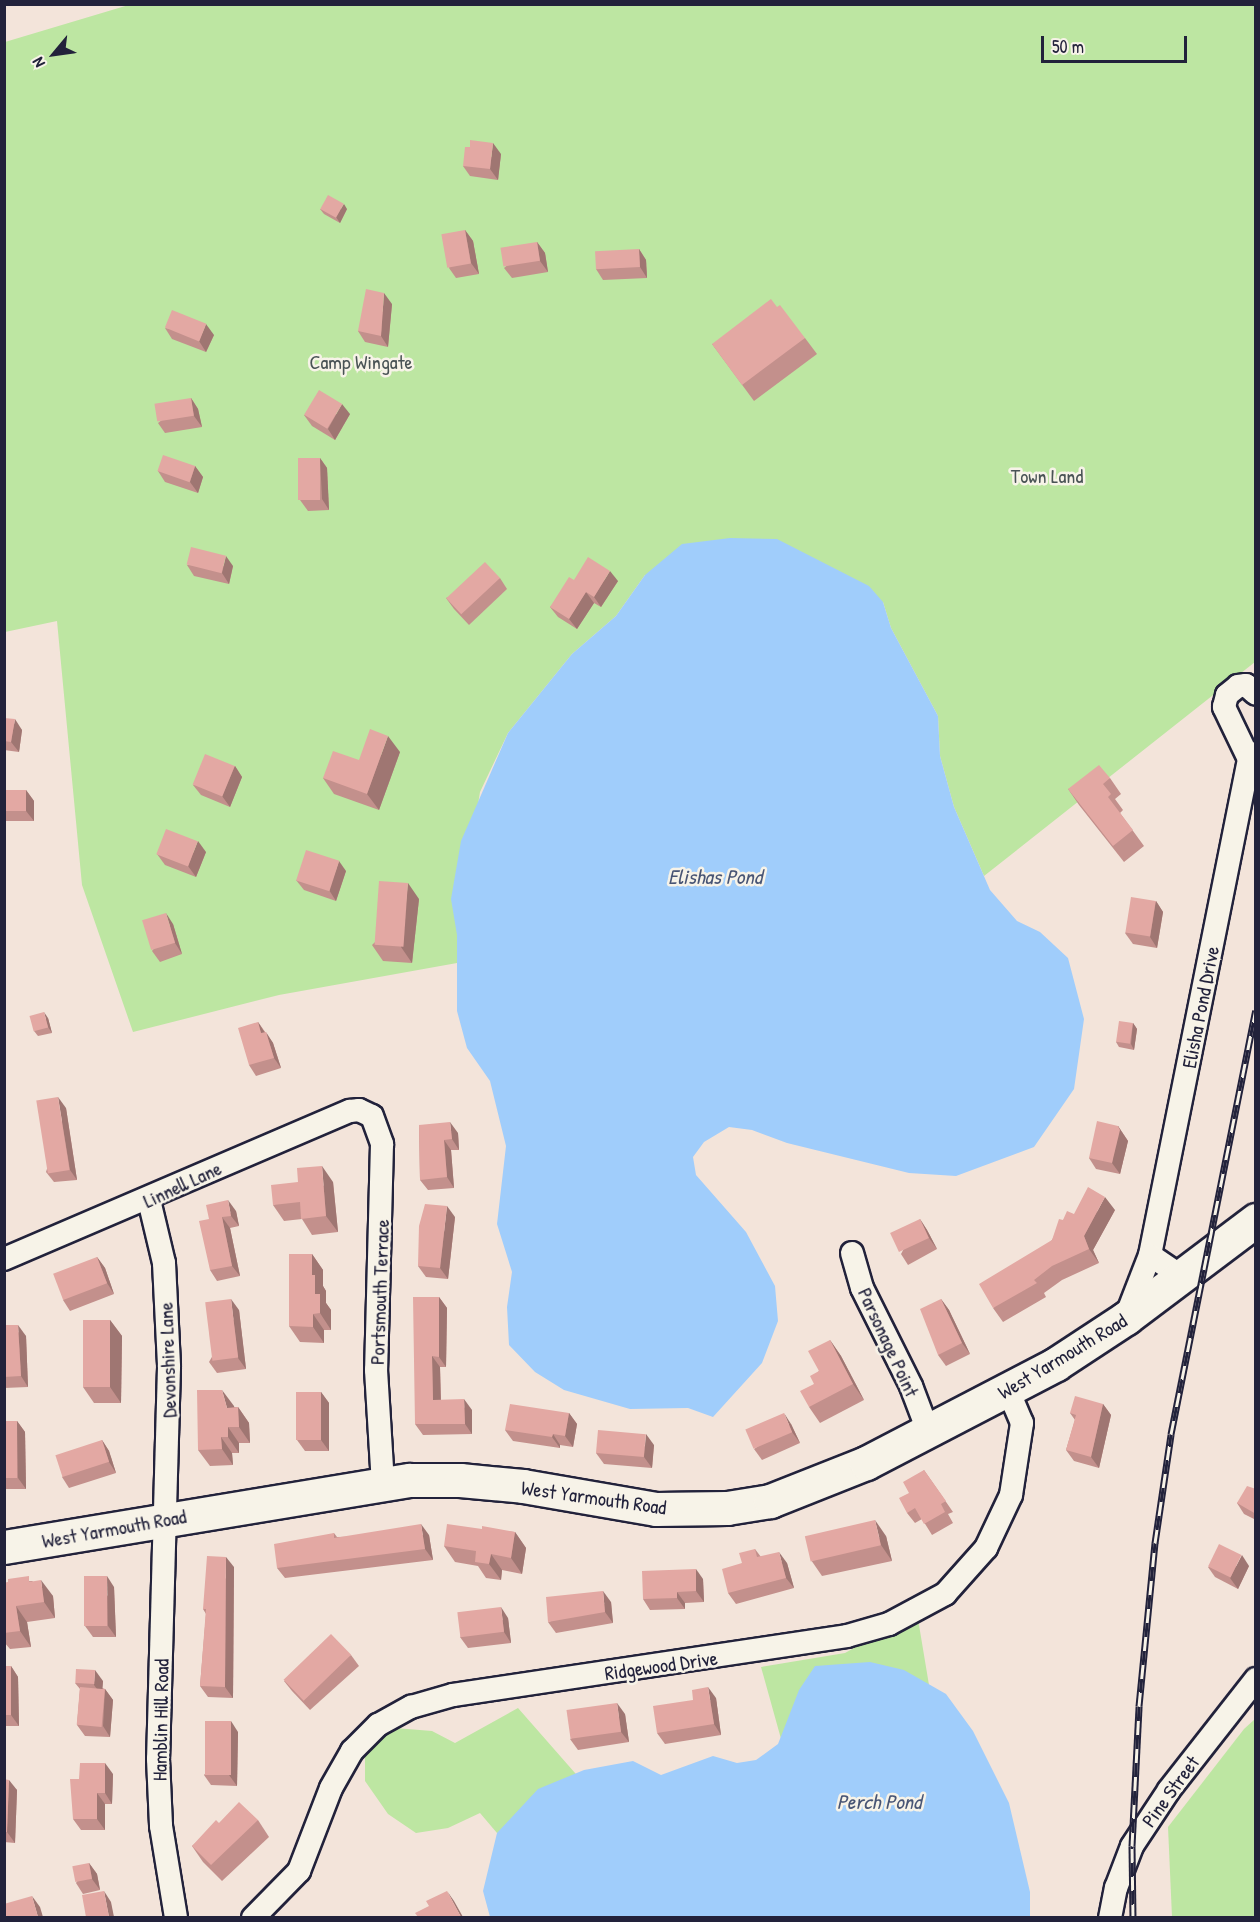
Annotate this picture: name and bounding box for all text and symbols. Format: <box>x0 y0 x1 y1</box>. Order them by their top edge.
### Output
north arrow <box>24 24 84 84</box>
scale bar <box>1044 24 1190 62</box>
text: 50 m <box>1052 34 1084 59</box>
text: N <box>27 54 50 72</box>
park label: Camp Wingate <box>310 349 412 373</box>
park label: Town Land <box>1011 463 1083 487</box>
water label: Elishas Pond <box>668 864 762 890</box>
street label: Elisha Pond Drive <box>1176 944 1224 1070</box>
street label: Linnell Lane <box>139 1155 225 1213</box>
street label: Portsmouth Terrace <box>364 1219 394 1365</box>
street label: Parsonage Point <box>853 1284 925 1400</box>
street label: Devonshire Lane <box>153 1302 181 1418</box>
street label: West Yarmouth Road <box>993 1308 1131 1404</box>
street label: West Yarmouth Road <box>520 1475 668 1519</box>
street label: West Yarmouth Road <box>40 1503 188 1553</box>
street label: Ridgewood Drive <box>603 1645 719 1685</box>
street label: Hamblin Hill Road <box>147 1659 173 1781</box>
street label: Pine Street <box>1136 1751 1204 1831</box>
water label: Perch Pond <box>837 1789 921 1815</box>

